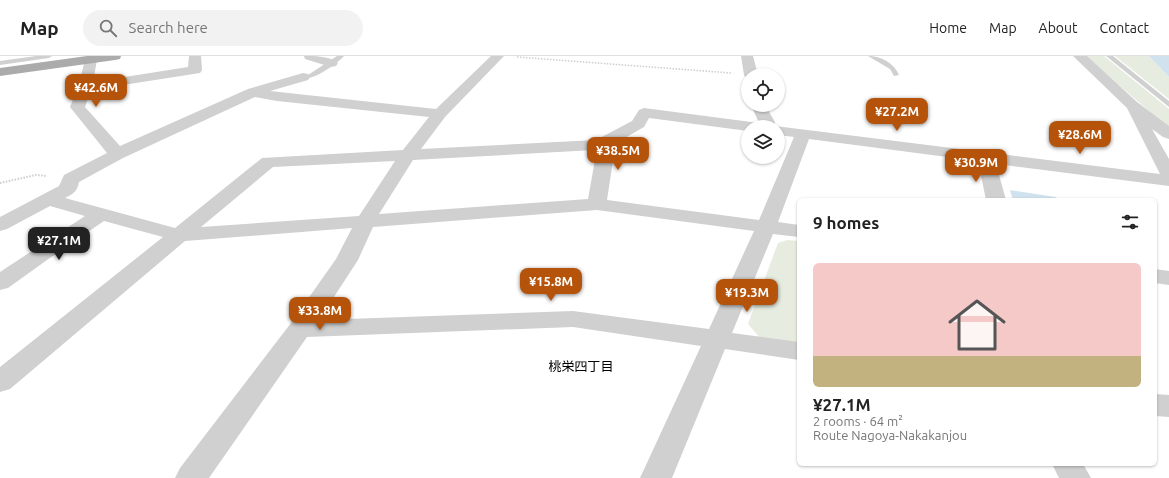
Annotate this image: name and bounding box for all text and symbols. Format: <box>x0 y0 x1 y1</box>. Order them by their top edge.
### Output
search box <box>83 10 363 46</box>
text: Map <box>20 17 59 39</box>
icon: search <box>97 17 119 39</box>
text: Search here <box>129 19 208 36</box>
text: Home <box>929 20 967 36</box>
text: Map <box>989 20 1017 36</box>
text: About <box>1039 20 1078 36</box>
text: Contact <box>1100 20 1149 36</box>
map controls <box>741 68 785 164</box>
button: locate <box>741 68 785 112</box>
pin: ¥42.6M <box>63 74 129 108</box>
text: ¥42.6M <box>74 80 118 94</box>
pin: ¥27.2M <box>864 98 930 132</box>
text: ¥27.2M <box>875 104 919 118</box>
button: layers <box>741 120 785 164</box>
pin: ¥28.6M <box>1047 121 1113 155</box>
text: ¥28.6M <box>1058 127 1102 141</box>
pin: ¥38.5M <box>585 137 651 171</box>
text: ¥38.5M <box>596 143 640 157</box>
pin: ¥30.9M <box>943 149 1009 183</box>
text: ¥30.9M <box>954 155 998 169</box>
icon: filters <box>1119 211 1141 233</box>
text: 9 homes <box>813 213 879 232</box>
pin: ¥27.1M <box>26 227 92 261</box>
text: ¥27.1M <box>37 233 81 247</box>
pin: ¥15.8M <box>518 268 584 302</box>
text: ¥15.8M <box>529 274 573 288</box>
pin: ¥19.3M <box>714 279 780 313</box>
text: ¥19.3M <box>725 285 769 299</box>
icon: home <box>941 289 1013 361</box>
pin: ¥33.8M <box>287 297 353 331</box>
text: ¥33.8M <box>298 303 342 317</box>
district label: 桃栄四丁目 <box>548 359 614 373</box>
text: ¥27.1M <box>813 395 871 414</box>
text: 2 rooms · 64 m² <box>813 414 903 428</box>
text: Route Nagoya-Nakakanjou <box>813 428 967 442</box>

